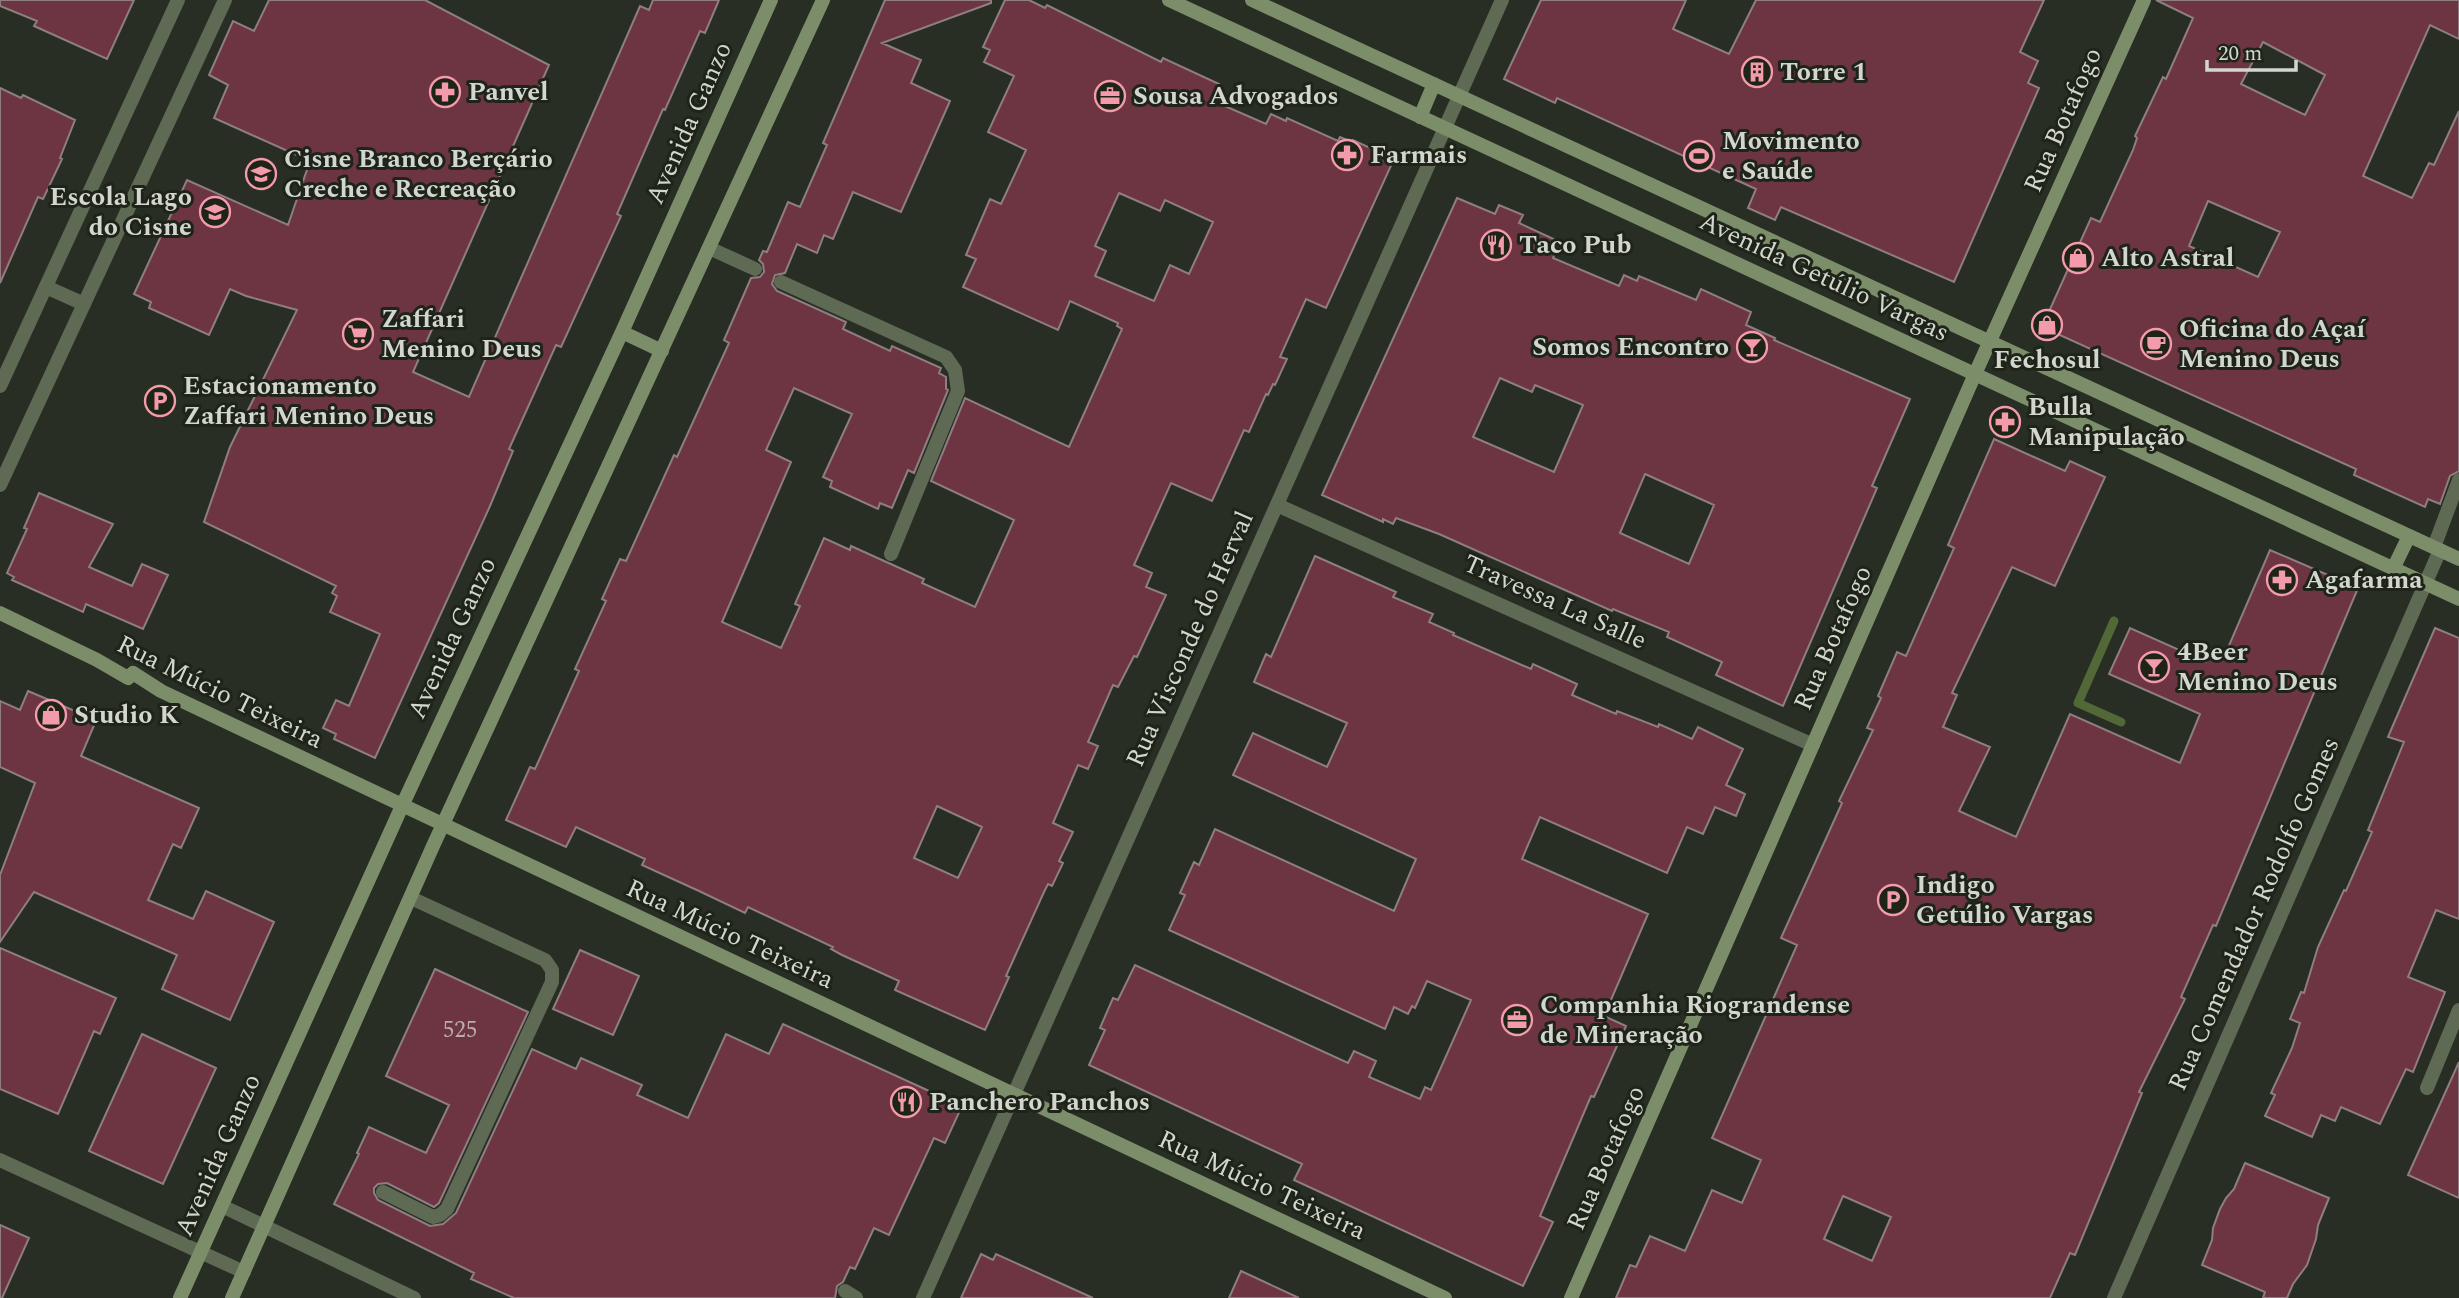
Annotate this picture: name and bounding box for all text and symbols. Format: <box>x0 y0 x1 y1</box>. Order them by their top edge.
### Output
scale bar <box>2207 28 2296 72</box>
street label: Avenida Ganzo <box>635 35 743 211</box>
text: 20 m <box>2218 38 2262 70</box>
street label: Rua Botafogo <box>2013 41 2113 199</box>
place label: Torre 1 <box>1780 52 1867 92</box>
building icon: Torre 1 <box>1740 55 1774 89</box>
place label: Panvel <box>468 72 549 112</box>
pharmacy icon: Panvel <box>428 75 462 109</box>
place label: Sousa Advogados <box>1133 76 1339 116</box>
office icon: Sousa Advogados <box>1093 79 1127 113</box>
place label: Movimento e Saúde <box>1722 121 1860 191</box>
place label: Farmais <box>1370 135 1467 175</box>
pharmacy icon: Farmais <box>1330 138 1364 172</box>
place label: Cisne Branco Berçário Creche e Recreação <box>284 139 553 209</box>
sports icon: Movimento e Saúde <box>1682 139 1716 173</box>
school or university icon: Cisne Branco Berçário Creche e Recreação <box>244 157 278 191</box>
place label: Escola Lago do Cisne <box>50 177 192 247</box>
school or university icon: Escola Lago do Cisne <box>198 195 232 229</box>
street label: Avenida Getúlio Vargas <box>1692 201 1956 353</box>
place label: Taco Pub <box>1519 225 1631 265</box>
restaurant icon: Taco Pub <box>1479 228 1513 262</box>
place label: Alto Astral <box>2101 238 2234 278</box>
shop icon: Alto Astral <box>2061 241 2095 275</box>
place label: Zaffari Menino Deus <box>381 299 542 369</box>
shop icon: Fechosul <box>2030 308 2064 342</box>
place label: Oficina do Açaí Menino Deus <box>2179 309 2367 379</box>
supermarket icon: Zaffari Menino Deus <box>341 317 375 351</box>
place label: Somos Encontro <box>1532 327 1729 367</box>
cafe icon: Oficina do Açaí Menino Deus <box>2139 327 2173 361</box>
bar icon: Somos Encontro <box>1735 330 1769 364</box>
place label: Fechosul <box>1993 340 2101 380</box>
place label: Estacionamento Zaffari Menino Deus <box>183 366 434 436</box>
parking icon: Estacionamento Zaffari Menino Deus <box>143 384 177 418</box>
place label: Bulla Manipulação <box>2028 387 2185 457</box>
pharmacy icon: Bulla Manipulação <box>1988 405 2022 439</box>
street label: Rua Visconde do Herval <box>1115 505 1265 773</box>
street label: Travessa La Salle <box>1457 544 1653 660</box>
street label: Avenida Ganzo <box>397 551 507 725</box>
street label: Rua Botafogo <box>1783 559 1883 717</box>
place label: Agafarma <box>2305 560 2423 600</box>
pharmacy icon: Agafarma <box>2265 563 2299 597</box>
street label: Rua Múcio Teixeira <box>110 625 330 759</box>
place label: 4Beer Menino Deus <box>2177 632 2338 702</box>
bar icon: 4Beer Menino Deus <box>2137 650 2171 684</box>
place label: Studio K <box>74 695 179 735</box>
shop icon: Studio K <box>34 698 68 732</box>
street label: Rua Comendador Rodolfo Gomes <box>2158 731 2350 1097</box>
place label: Indigo Getúlio Vargas <box>1916 865 2093 935</box>
street label: Rua Múcio Teixeira <box>619 868 841 1000</box>
parking icon: Indigo Getúlio Vargas <box>1876 883 1910 917</box>
place label: Companhia Riograndense de Mineração <box>1540 985 1850 1055</box>
office icon: Companhia Riograndense de Mineração <box>1500 1003 1534 1037</box>
house number: 525 <box>443 1013 477 1048</box>
street label: Avenida Ganzo <box>164 1067 272 1243</box>
street label: Rua Botafogo <box>1556 1079 1656 1237</box>
place label: Panchero Panchos <box>929 1082 1150 1122</box>
restaurant icon: Panchero Panchos <box>889 1085 923 1119</box>
street label: Rua Múcio Teixeira <box>1151 1119 1373 1251</box>

